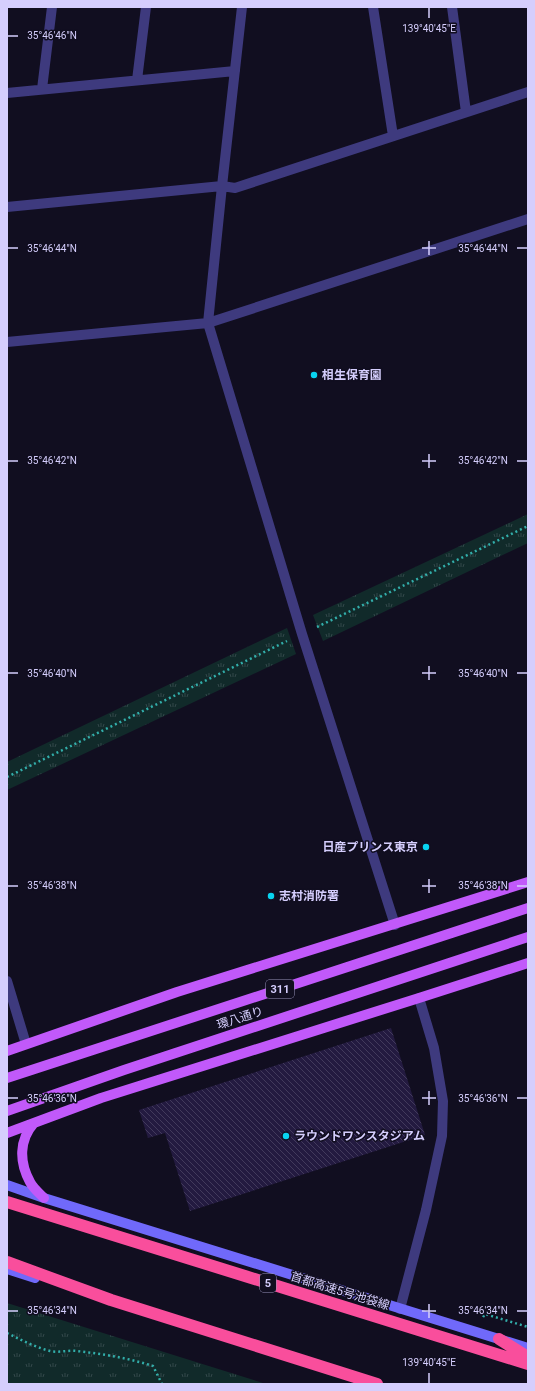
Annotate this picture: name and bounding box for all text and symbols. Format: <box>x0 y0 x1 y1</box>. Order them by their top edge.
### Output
text: 139°40'45"E <box>402 23 456 34</box>
text: 35°46'46"N <box>27 30 77 41</box>
text: 35°46'44"N <box>27 243 77 254</box>
text: 35°46'44"N <box>458 243 508 254</box>
place label: 相生保育園 <box>322 368 382 382</box>
marker: 相生保育園 <box>309 370 319 380</box>
text: 35°46'42"N <box>27 455 77 466</box>
text: 35°46'42"N <box>458 455 508 466</box>
text: 35°46'40"N <box>27 668 77 679</box>
text: 35°46'40"N <box>458 668 508 679</box>
place label: 日産プリンス東京 <box>322 840 418 854</box>
marker: 日産プリンス東京 <box>421 842 431 852</box>
text: 35°46'38"N <box>27 880 77 891</box>
text: 35°46'38"N <box>458 880 508 891</box>
place label: 志村消防署 <box>279 889 339 903</box>
marker: 志村消防署 <box>266 891 276 901</box>
road number: 311 <box>266 980 294 998</box>
street label: 環八通り <box>215 1004 265 1032</box>
text: 35°46'36"N <box>27 1093 77 1104</box>
text: 35°46'36"N <box>458 1093 508 1104</box>
place label: ラウンドワンスタジアム <box>294 1129 425 1143</box>
marker: ラウンドワンスタジアム <box>281 1131 291 1141</box>
street label: 首都高速5号池袋線 <box>289 1269 391 1313</box>
road number: 5 <box>260 1274 276 1292</box>
text: 35°46'34"N <box>27 1305 77 1316</box>
text: 35°46'34"N <box>458 1305 508 1316</box>
text: 139°40'45"E <box>402 1357 456 1368</box>

